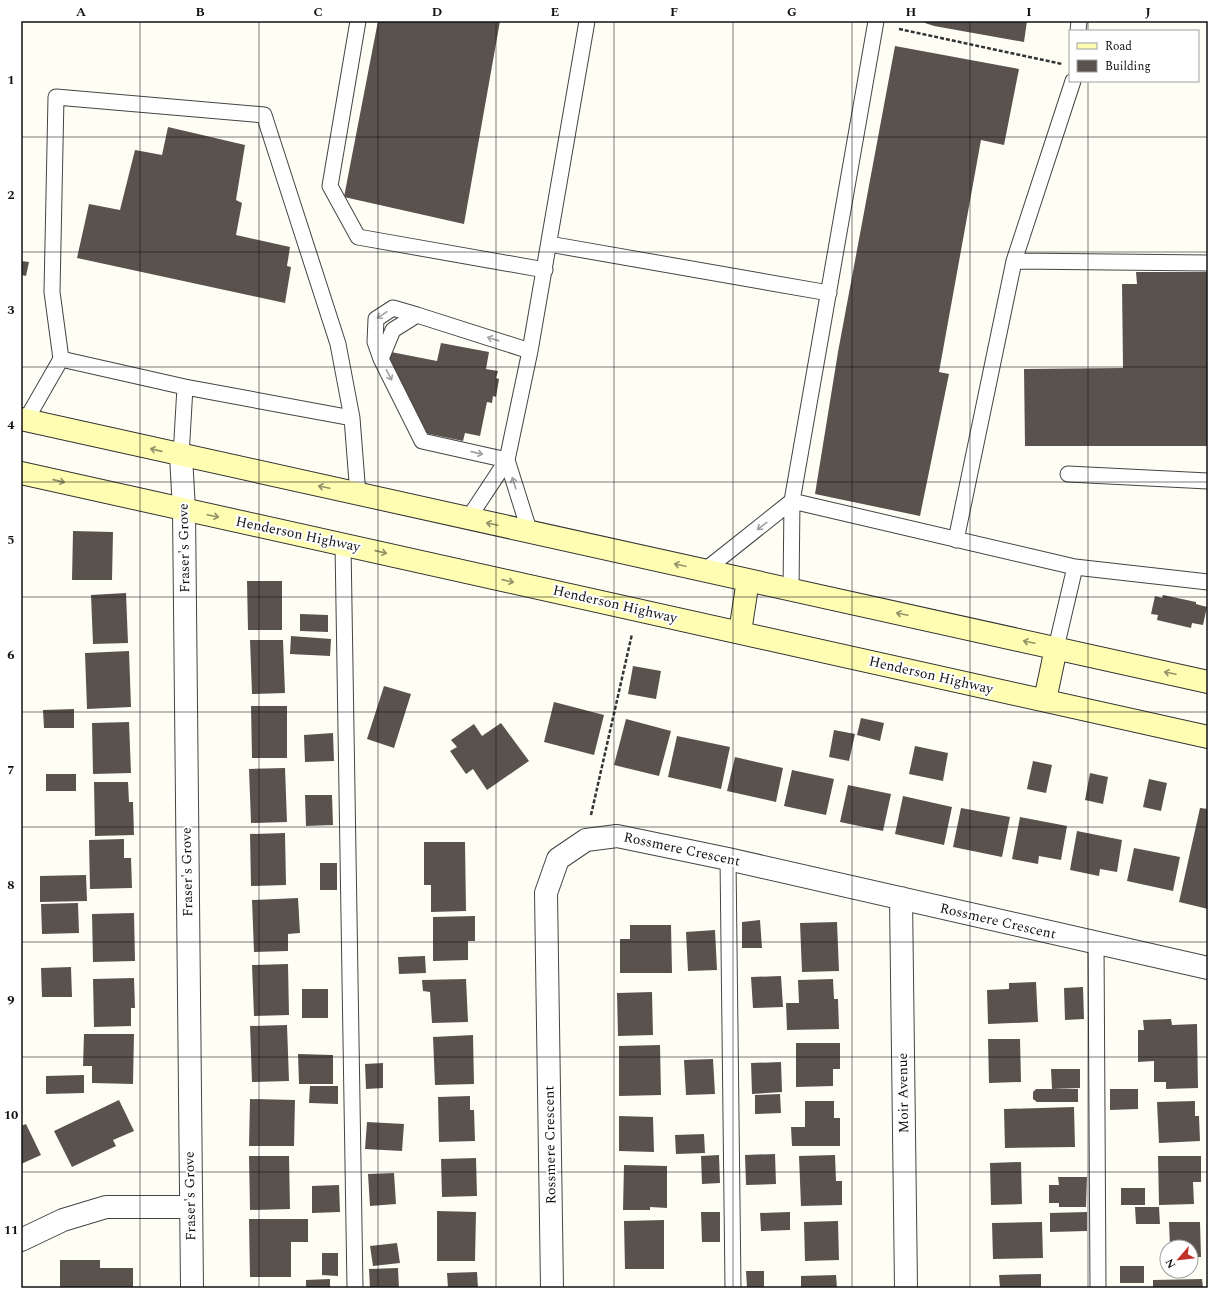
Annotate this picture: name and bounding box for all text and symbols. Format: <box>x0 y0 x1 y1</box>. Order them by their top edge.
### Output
text: A <box>76 2 86 22</box>
text: B <box>195 2 205 22</box>
text: C <box>313 2 323 22</box>
text: D <box>432 2 442 22</box>
text: E <box>551 2 560 22</box>
text: F <box>670 2 678 22</box>
text: G <box>787 2 797 22</box>
text: H <box>906 2 917 22</box>
text: I <box>1026 2 1032 22</box>
text: J <box>1145 2 1151 22</box>
legend <box>1069 30 1199 82</box>
text: Road <box>1105 37 1132 56</box>
text: Building <box>1105 57 1151 76</box>
text: 1 <box>7 70 15 90</box>
text: 2 <box>7 185 15 205</box>
text: 3 <box>7 300 15 320</box>
one-way arrow <box>376 311 387 319</box>
one-way arrow <box>487 335 500 342</box>
one-way arrow <box>386 369 393 381</box>
text: 4 <box>7 415 15 435</box>
one-way arrow <box>150 446 163 453</box>
one-way arrow <box>471 450 484 458</box>
one-way arrow <box>510 477 517 490</box>
one-way arrow <box>52 478 65 486</box>
one-way arrow <box>318 483 331 491</box>
street label: Fraser's Grove <box>173 503 195 593</box>
street label: Henderson Highway <box>234 511 364 558</box>
one-way arrow <box>206 512 219 520</box>
one-way arrow <box>486 520 499 528</box>
one-way arrow <box>756 521 767 530</box>
text: 5 <box>7 530 15 550</box>
one-way arrow <box>374 549 387 557</box>
one-way arrow <box>673 561 686 569</box>
one-way arrow <box>501 577 514 585</box>
street label: Henderson Highway <box>551 579 680 629</box>
one-way arrow <box>896 610 909 618</box>
one-way arrow <box>1023 638 1036 646</box>
text: 6 <box>7 645 15 665</box>
street label: Henderson Highway <box>867 650 996 700</box>
one-way arrow <box>1164 669 1177 677</box>
text: 7 <box>7 760 15 780</box>
street label: Rossmere Crescent <box>622 826 742 872</box>
street label: Fraser's Grove <box>176 827 198 917</box>
text: 8 <box>7 875 15 895</box>
street label: Rossmere Crescent <box>938 897 1058 945</box>
text: 9 <box>7 990 15 1010</box>
street label: Moir Avenue <box>892 1052 914 1133</box>
street label: Rossmere Crescent <box>538 1086 562 1204</box>
text: 10 <box>4 1105 18 1125</box>
street label: Fraser's Grove <box>179 1151 201 1241</box>
text: 11 <box>4 1220 18 1240</box>
north arrow <box>1159 1239 1199 1279</box>
text: N <box>1161 1255 1180 1271</box>

